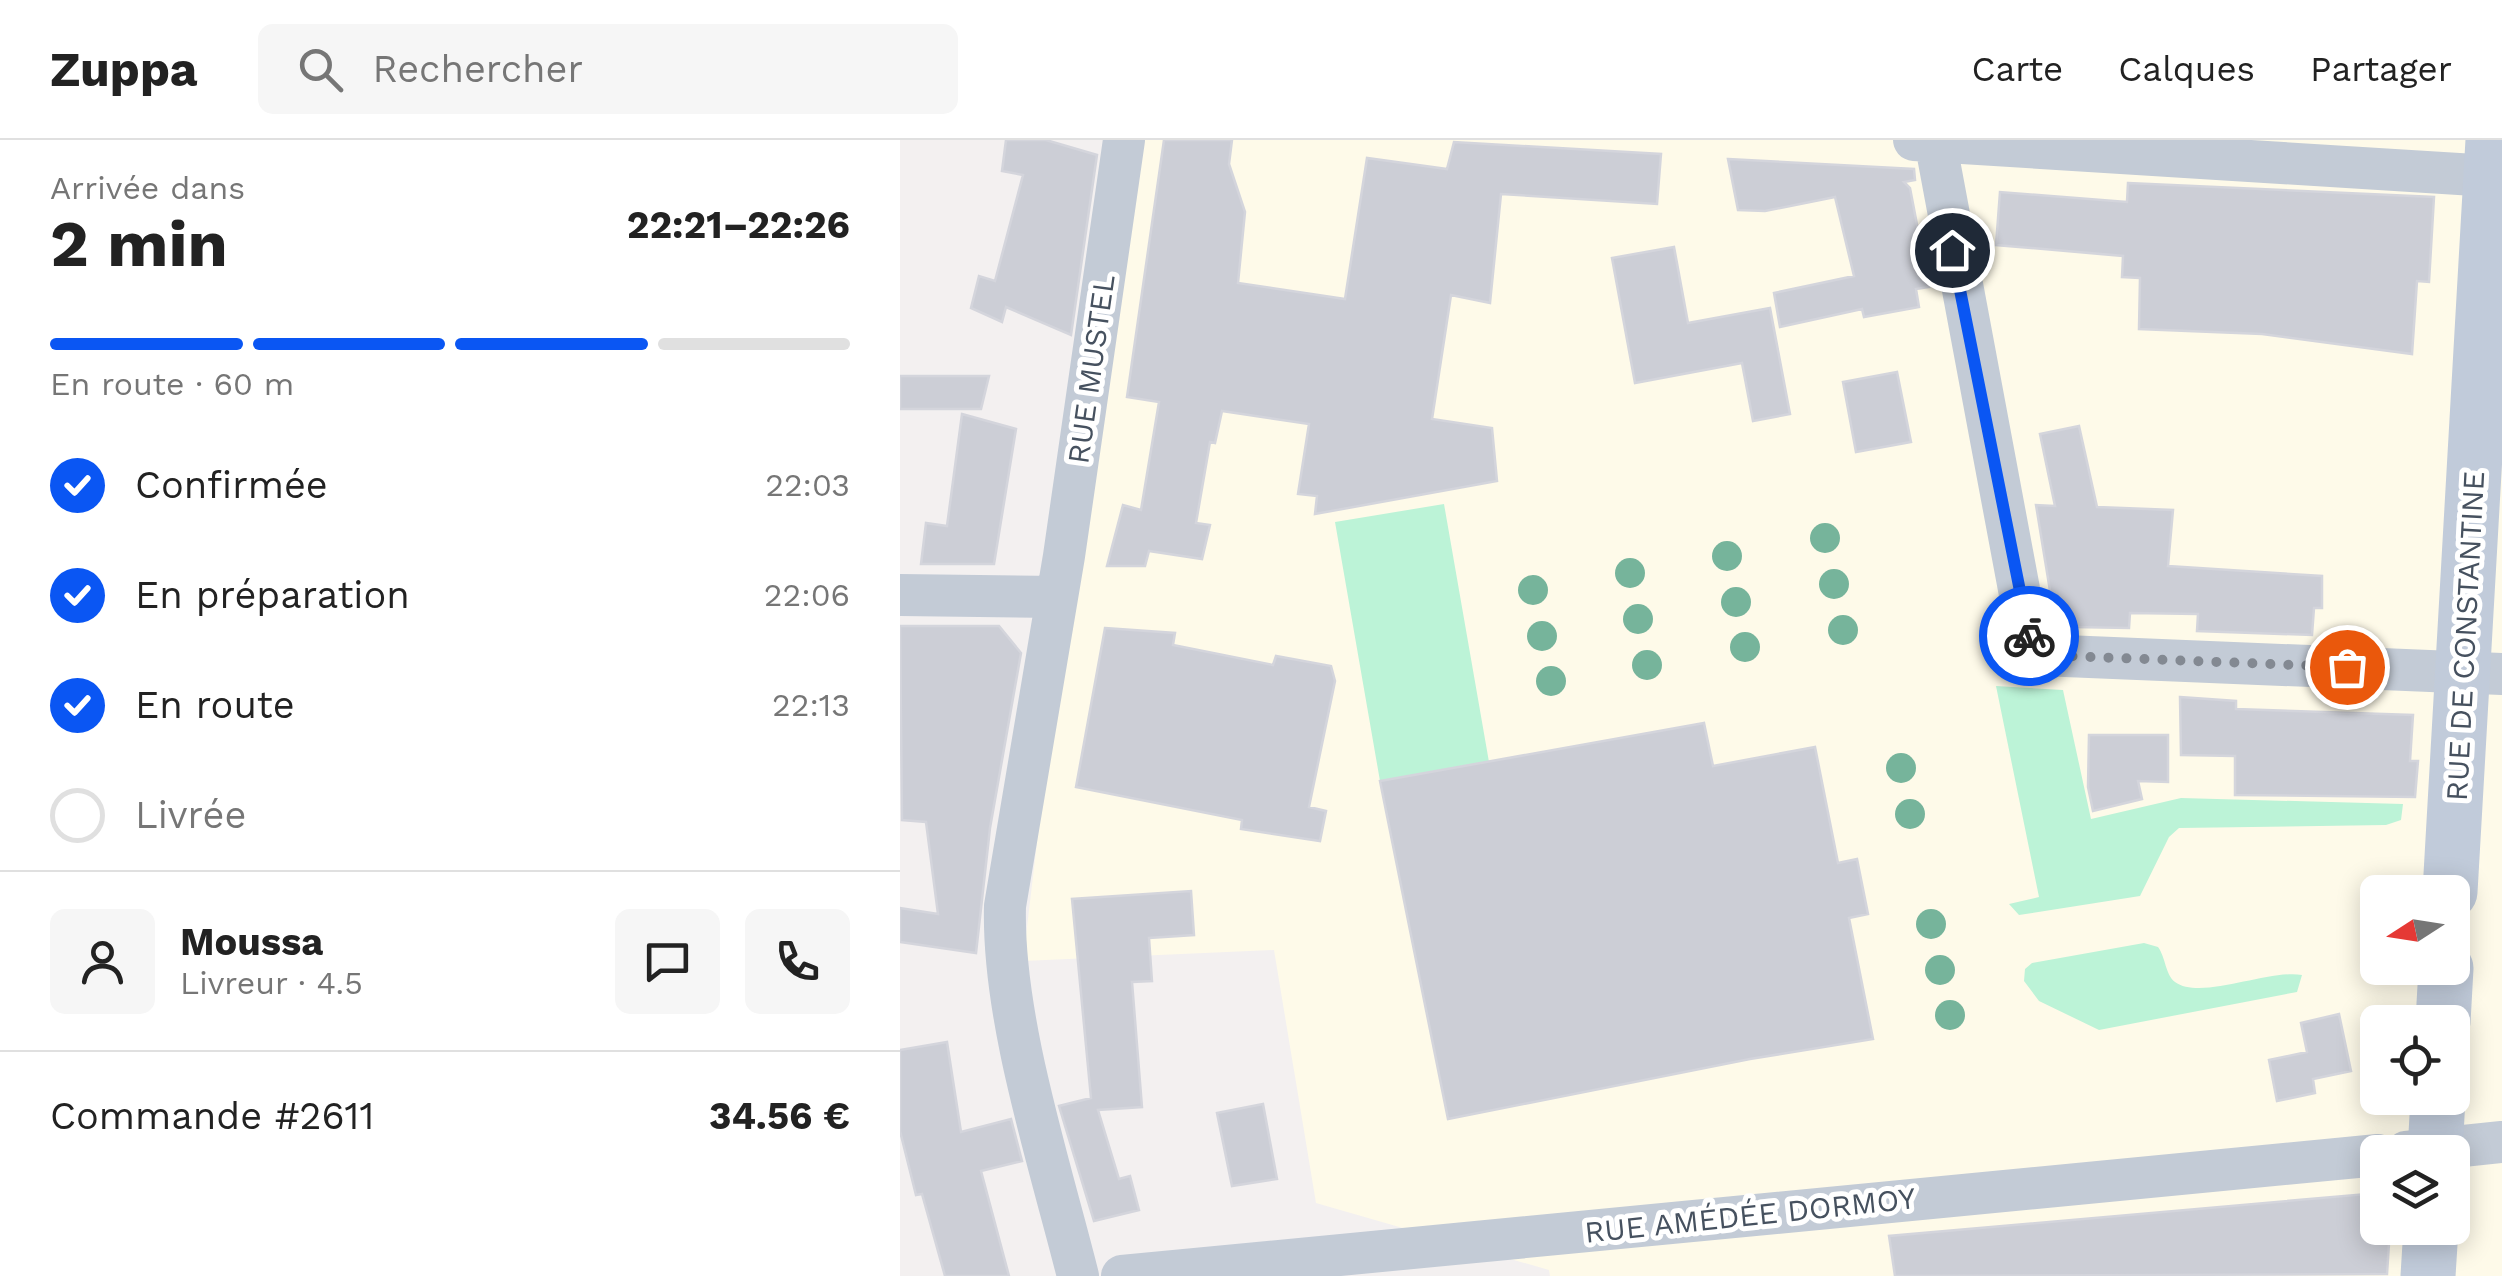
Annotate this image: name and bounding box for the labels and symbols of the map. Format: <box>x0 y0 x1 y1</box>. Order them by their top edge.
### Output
pin <box>1910 208 1995 293</box>
street label: RUE MUSTEL <box>1060 272 1122 466</box>
street label: RUE DE CONSTANTINE <box>2439 470 2491 802</box>
courier <box>1979 586 2079 686</box>
pin <box>2305 625 2390 710</box>
north arrow <box>2360 875 2470 985</box>
street label: RUE AMÉDÉE DORMOY <box>1583 1180 1917 1250</box>

